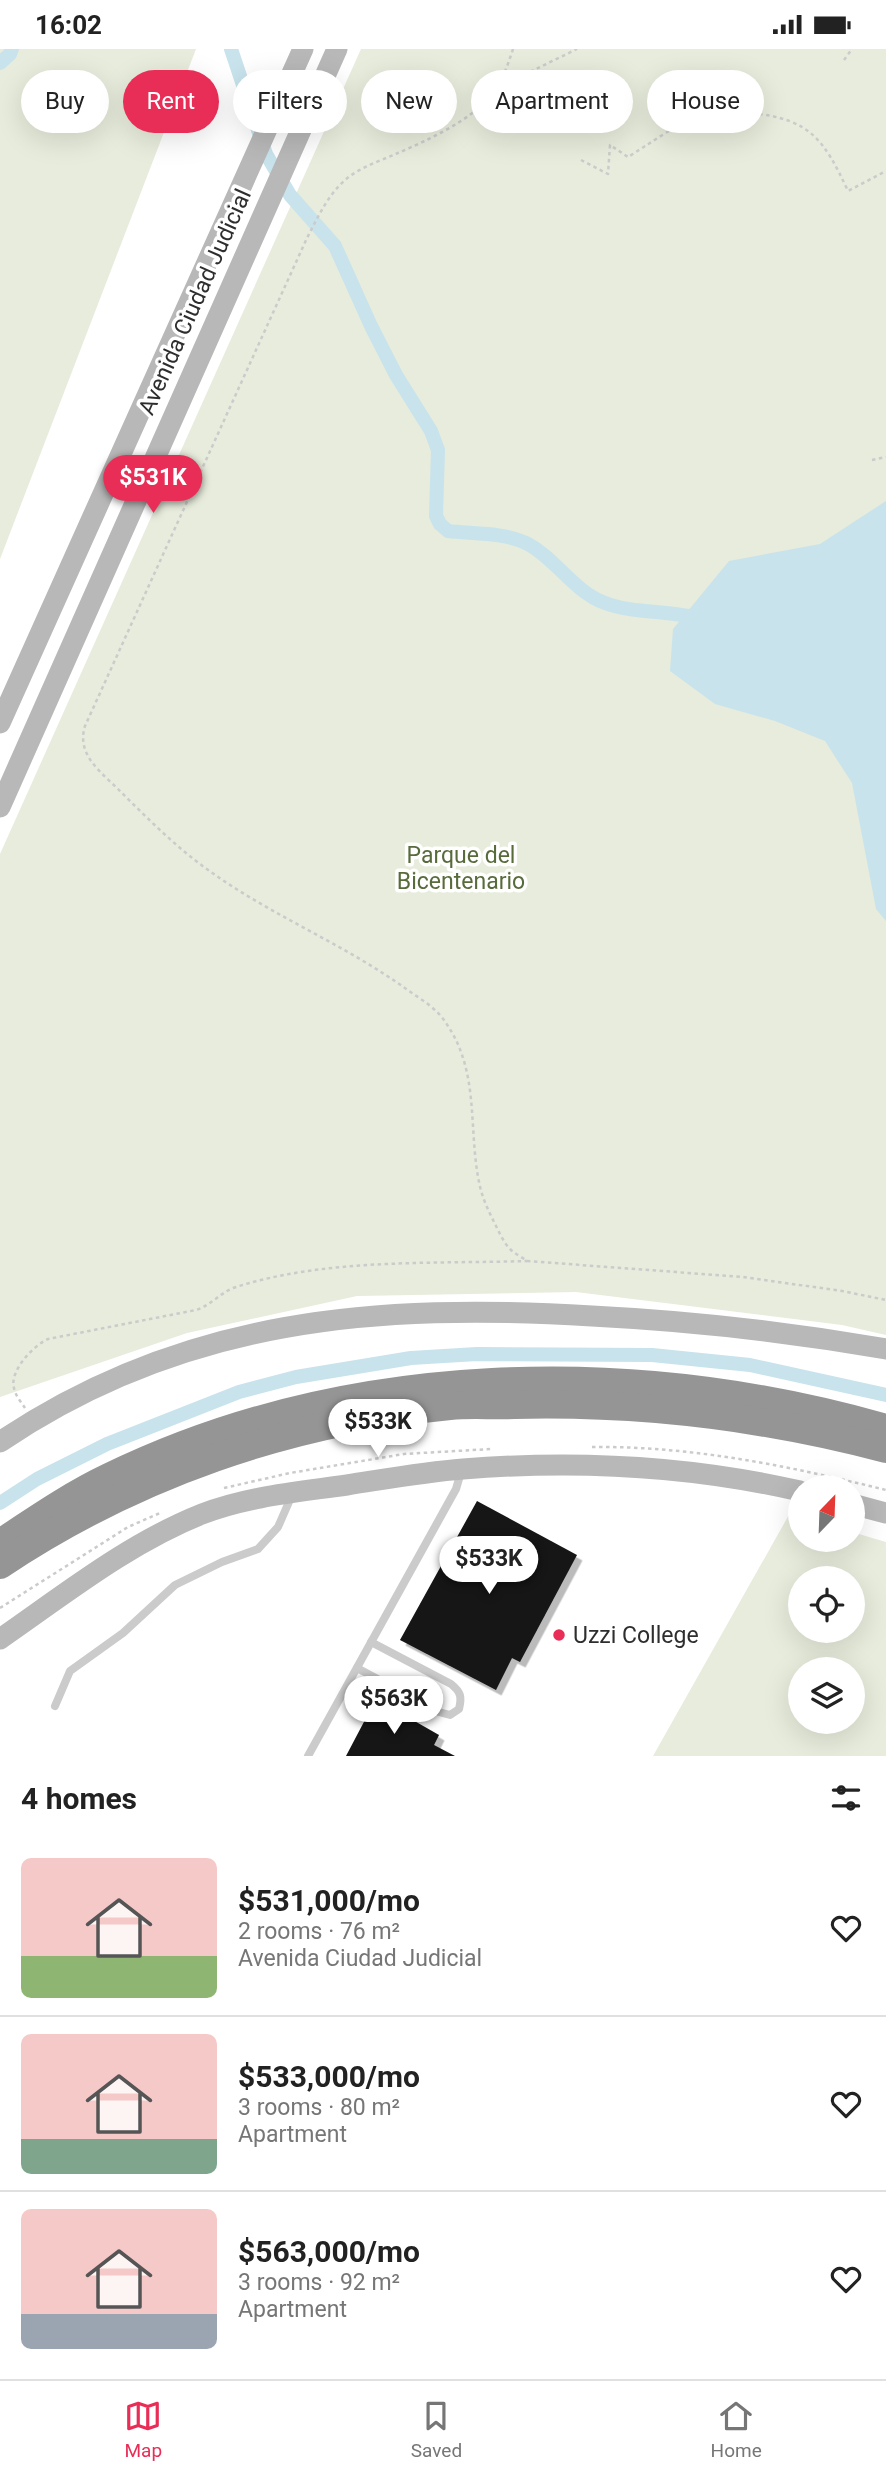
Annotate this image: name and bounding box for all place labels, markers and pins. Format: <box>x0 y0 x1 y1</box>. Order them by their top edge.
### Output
pin: $531K <box>104 455 202 515</box>
pin: $533K <box>329 1399 427 1459</box>
pin: $533K <box>440 1537 538 1596</box>
place label: Uzzi College <box>573 1622 699 1649</box>
marker: Uzzi College <box>551 1627 567 1643</box>
pin: $563K <box>345 1677 443 1736</box>

